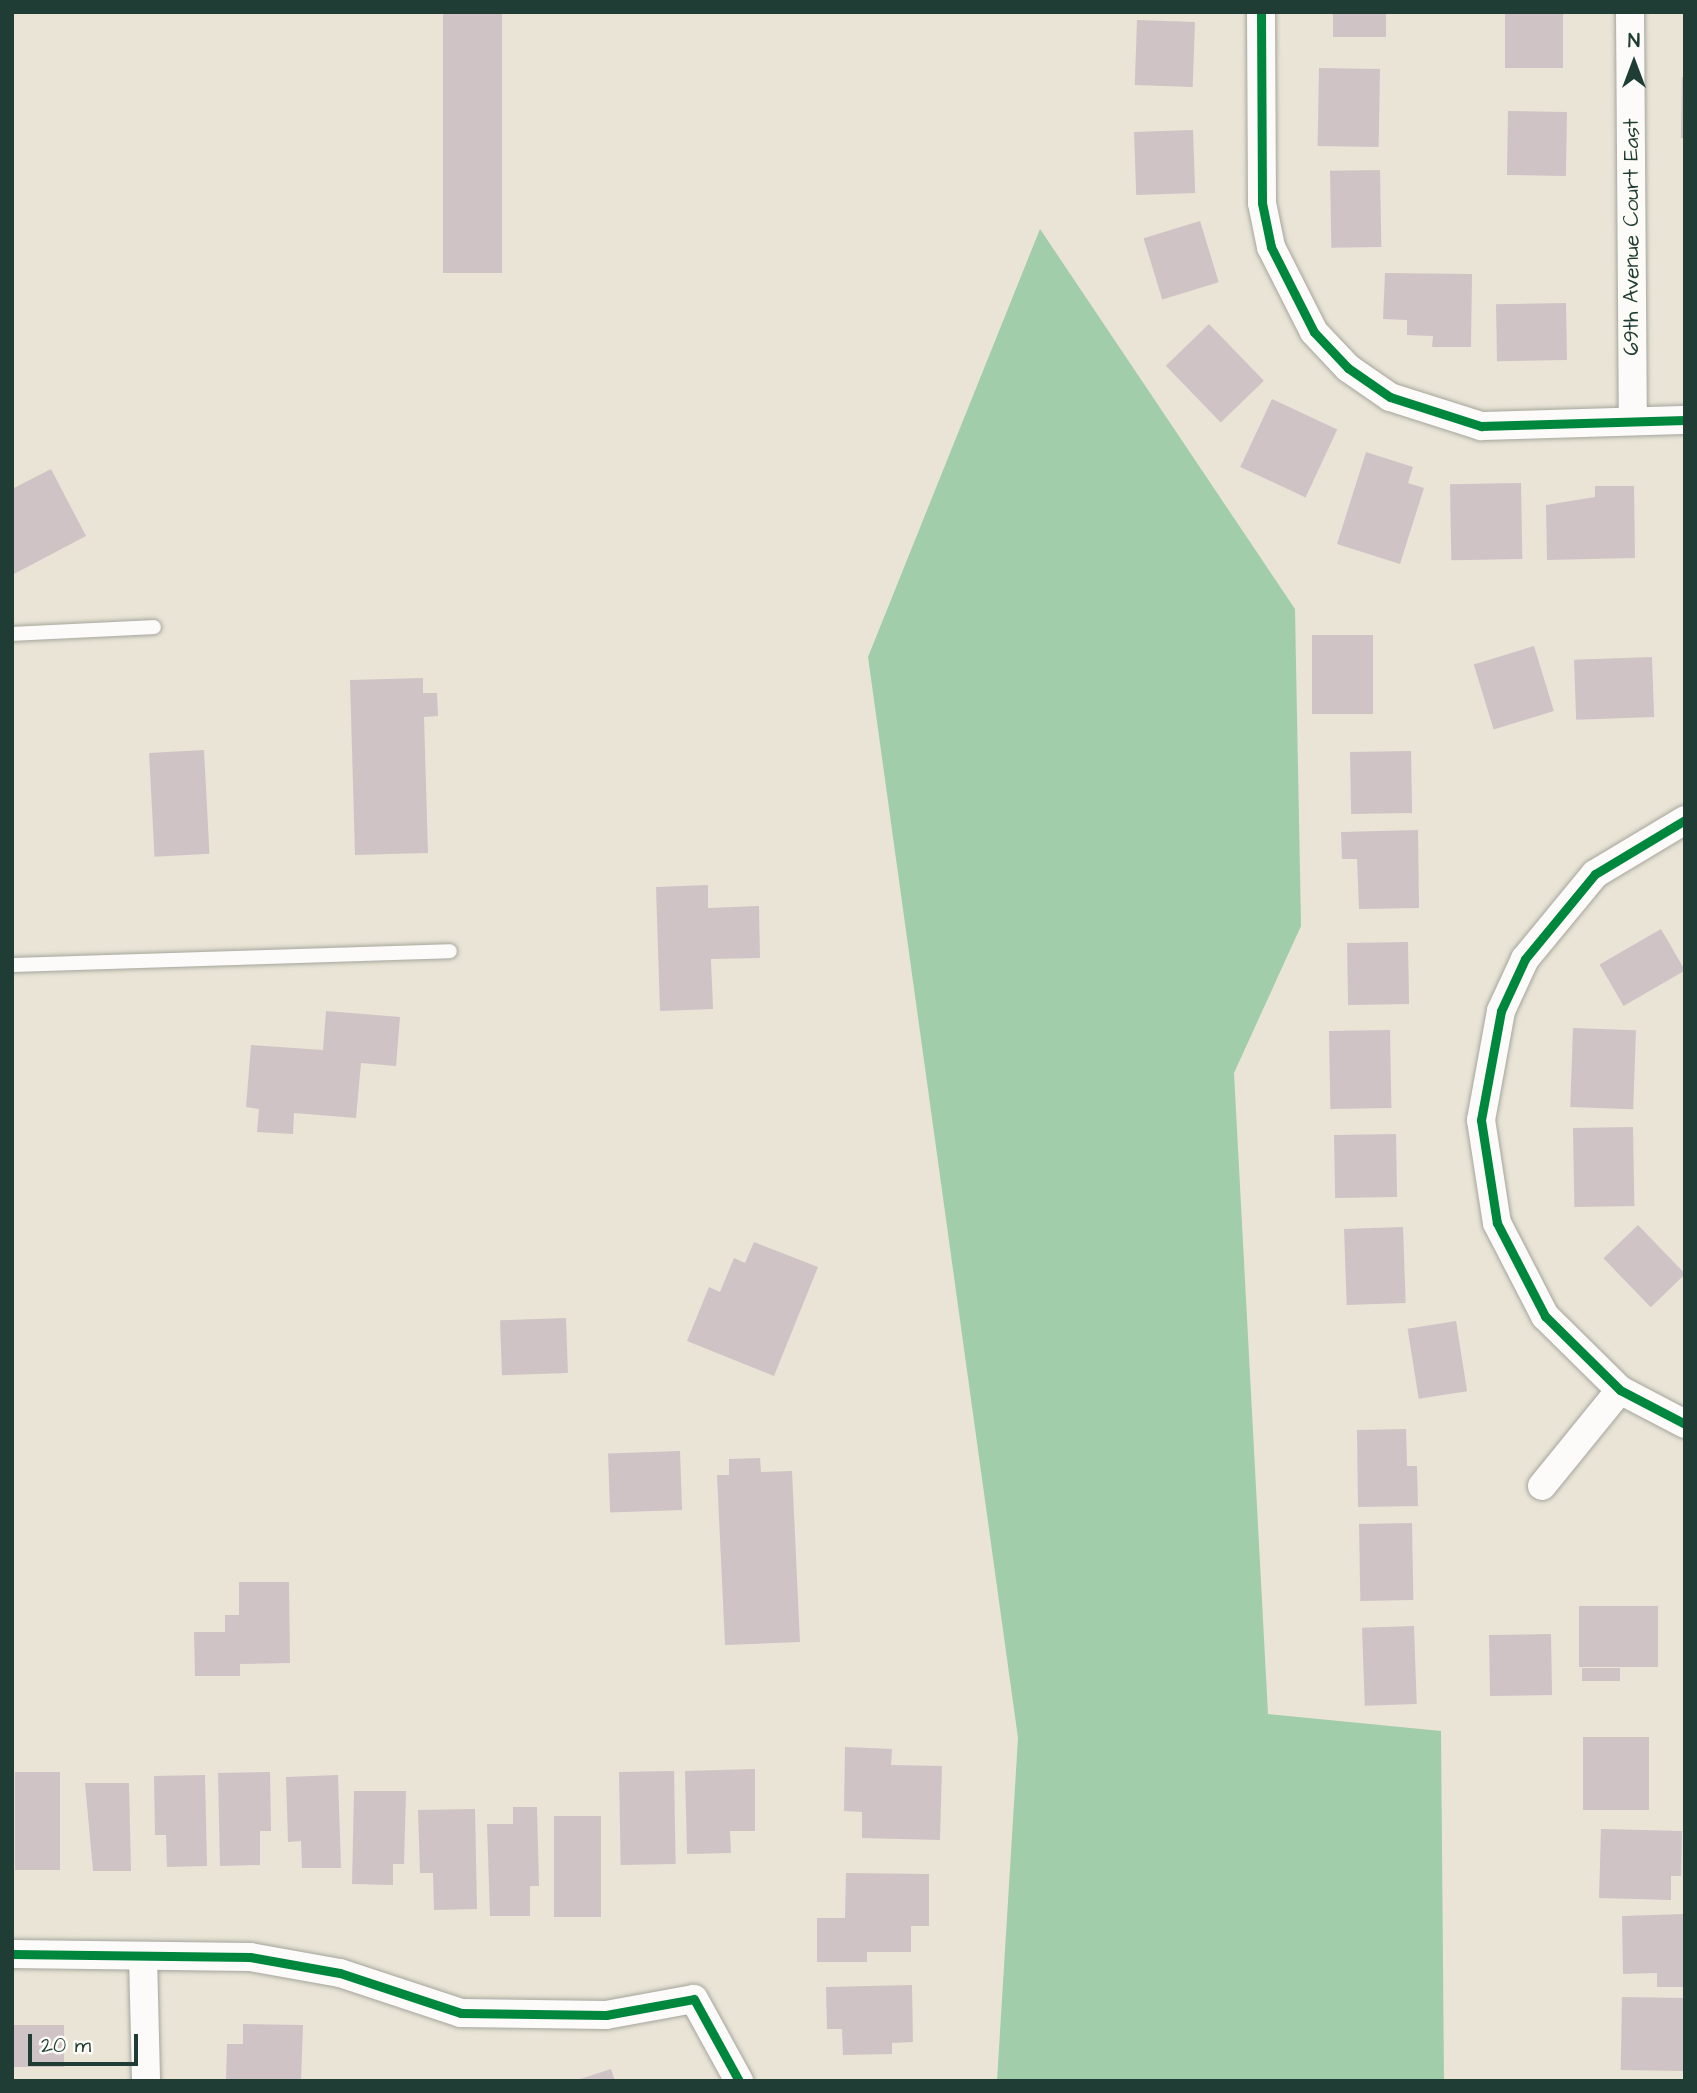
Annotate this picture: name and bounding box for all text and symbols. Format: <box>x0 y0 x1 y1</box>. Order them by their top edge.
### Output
north arrow <box>1599 28 1669 98</box>
text: N <box>1628 28 1640 55</box>
street label: 69th Avenue Court East <box>1619 118 1645 356</box>
scale bar <box>32 2020 142 2064</box>
text: 20 m <box>41 2031 91 2060</box>

